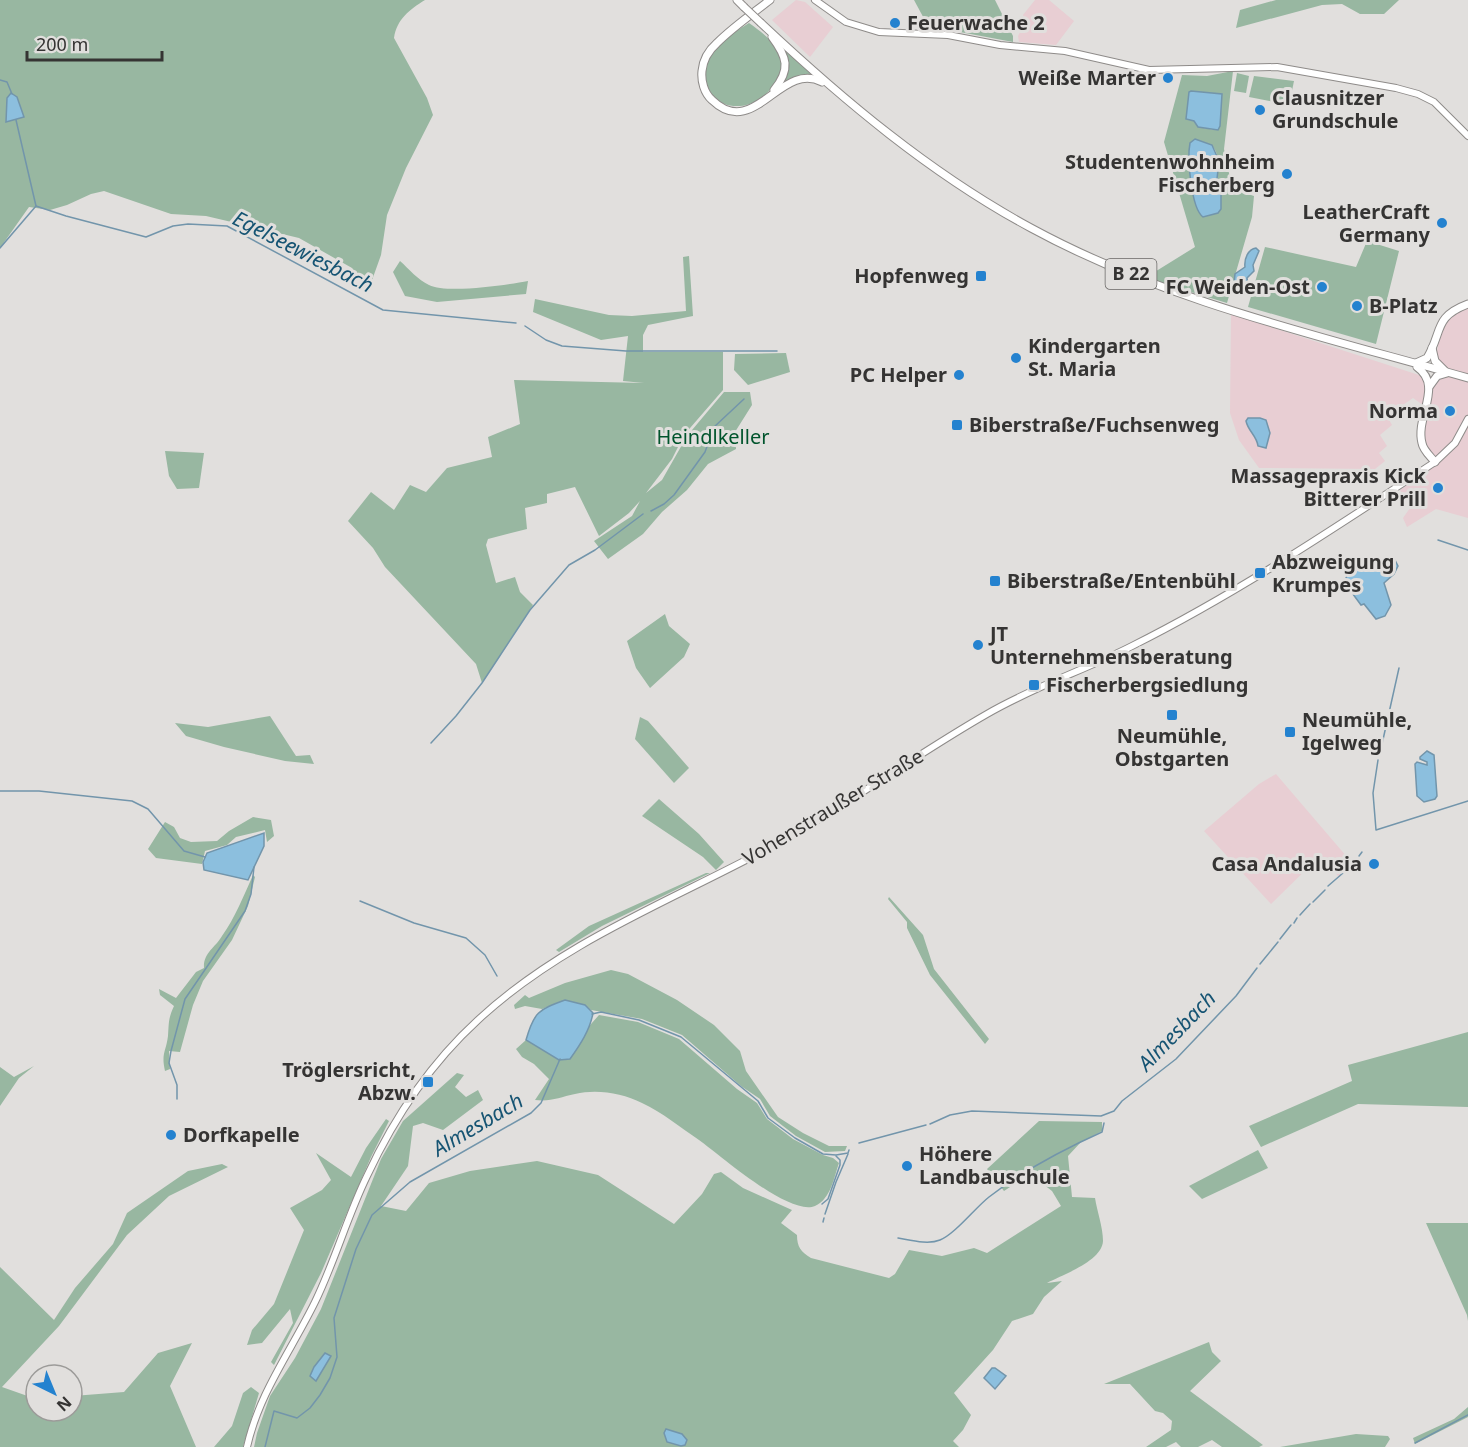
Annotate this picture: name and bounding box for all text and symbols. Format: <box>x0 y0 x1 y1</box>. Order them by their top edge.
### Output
place label: Feuerwache 2 <box>907 9 1045 36</box>
marker: Feuerwache 2 <box>888 16 902 30</box>
scale bar <box>27 24 162 62</box>
text: 200 m <box>36 32 88 56</box>
place label: Weiße Marter <box>1019 64 1156 91</box>
marker: Weiße Marter <box>1161 71 1175 85</box>
place label: Clausnitzer Grundschule <box>1272 84 1398 134</box>
marker: Clausnitzer Grundschule <box>1253 103 1267 117</box>
place label: Studentenwohnheim Fischerberg <box>1065 148 1275 198</box>
marker: Studentenwohnheim Fischerberg <box>1280 167 1294 181</box>
place label: LeatherCraft Germany <box>1303 198 1431 248</box>
water label: Egelseewiesbach <box>228 204 379 299</box>
marker: LeatherCraft Germany <box>1435 216 1449 230</box>
road number: B 22 <box>1106 259 1156 289</box>
place label: Hopfenweg <box>854 262 969 289</box>
marker: Hopfenweg <box>974 269 988 283</box>
place label: FC Weiden-Ost <box>1166 273 1310 300</box>
marker: FC Weiden-Ost <box>1315 280 1329 294</box>
place label: B-Platz <box>1369 292 1438 319</box>
marker: B-Platz <box>1350 299 1364 313</box>
place label: Kindergarten St. Maria <box>1028 332 1161 382</box>
marker: Kindergarten St. Maria <box>1009 351 1023 365</box>
place label: PC Helper <box>850 361 947 388</box>
marker: PC Helper <box>952 368 966 382</box>
place label: Norma <box>1369 397 1438 424</box>
marker: Norma <box>1443 404 1457 418</box>
place label: Biberstraße/Fuchsenweg <box>969 411 1219 438</box>
marker: Biberstraße/Fuchsenweg <box>950 418 964 432</box>
park label: Heindlkeller <box>657 423 769 450</box>
place label: Massagepraxis Kick Bitterer Prill <box>1231 462 1427 512</box>
marker: Massagepraxis Kick Bitterer Prill <box>1431 481 1445 495</box>
place label: Abzweigung Krumpes <box>1272 548 1394 598</box>
marker: Abzweigung Krumpes <box>1253 566 1267 580</box>
place label: Biberstraße/Entenbühl <box>1007 567 1236 594</box>
marker: Biberstraße/Entenbühl <box>988 574 1002 588</box>
place label: JT Unternehmensberatung <box>988 620 1233 670</box>
marker: JT Unternehmensberatung <box>971 638 985 652</box>
place label: Fischerbergsiedlung <box>1046 671 1248 698</box>
marker: Fischerbergsiedlung <box>1027 678 1041 692</box>
place label: Neumühle, Igelweg <box>1302 706 1412 756</box>
marker: Neumühle, Obstgarten <box>1165 708 1179 722</box>
place label: Neumühle, Obstgarten <box>1115 722 1229 772</box>
marker: Neumühle, Igelweg <box>1283 725 1297 739</box>
street label: Vohenstraußer Straße <box>737 742 928 871</box>
place label: Casa Andalusia <box>1212 850 1362 877</box>
marker: Casa Andalusia <box>1367 857 1381 871</box>
water label: Almesbach <box>1130 984 1221 1078</box>
place label: Tröglersricht, Abzw. <box>282 1056 416 1106</box>
marker: Tröglersricht, Abzw. <box>421 1075 435 1089</box>
water label: Almesbach <box>425 1086 528 1163</box>
place label: Dorfkapelle <box>183 1121 300 1148</box>
marker: Dorfkapelle <box>164 1128 178 1142</box>
place label: Höhere Landbauschule <box>919 1140 1070 1190</box>
marker: Höhere Landbauschule <box>900 1159 914 1173</box>
north arrow <box>24 1363 84 1423</box>
text: N <box>52 1391 76 1416</box>

